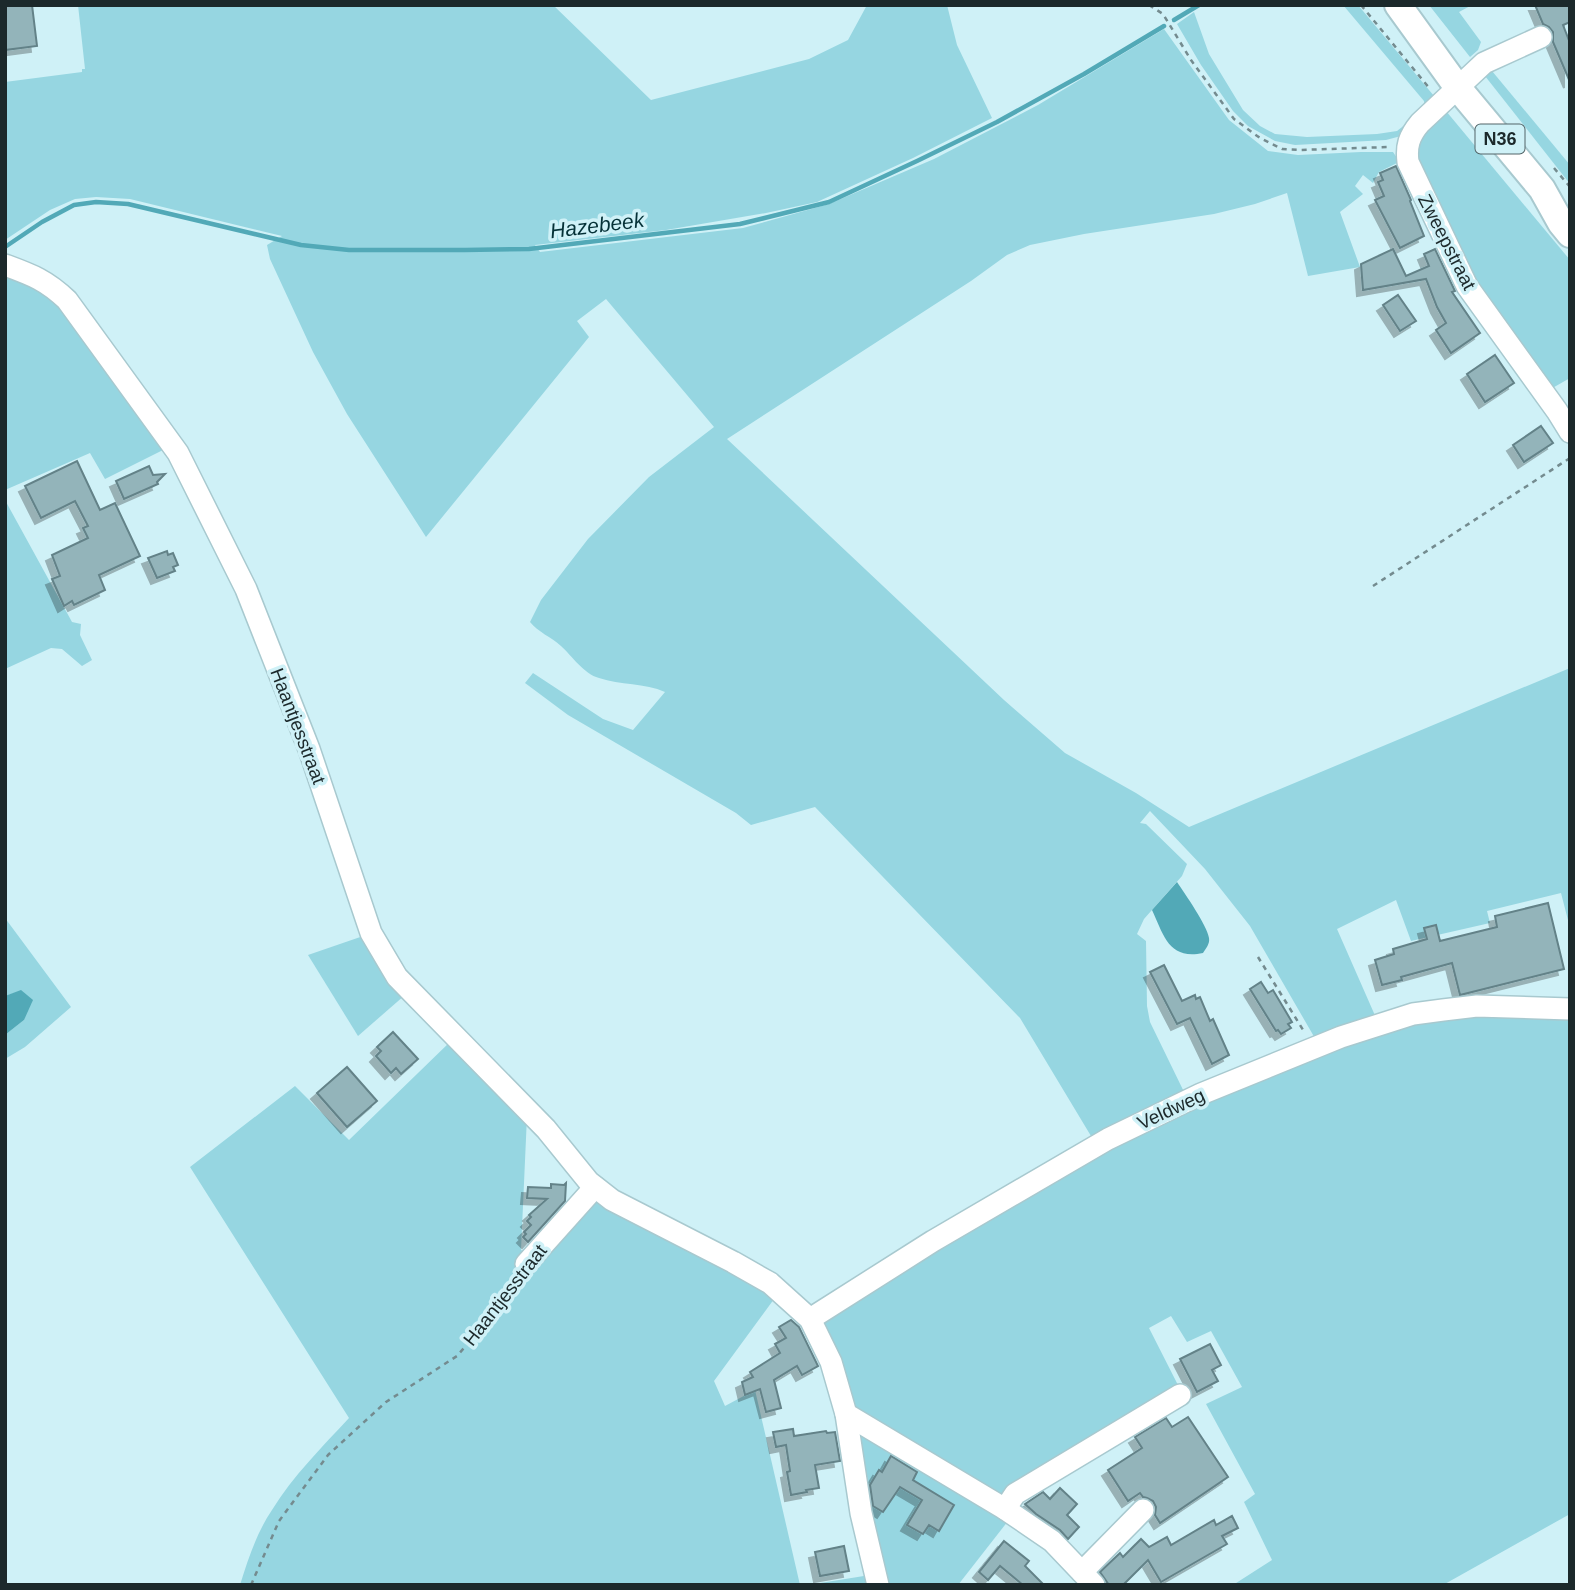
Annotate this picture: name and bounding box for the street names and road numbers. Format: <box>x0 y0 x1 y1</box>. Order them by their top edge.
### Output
road number: N36 <box>1476 124 1524 154</box>
street label: Zweepstraat <box>1414 191 1480 294</box>
street label: Haantjesstraat <box>266 665 330 788</box>
street label: Veldweg <box>1134 1084 1208 1134</box>
street label: Haantjesstraat <box>459 1240 551 1350</box>

